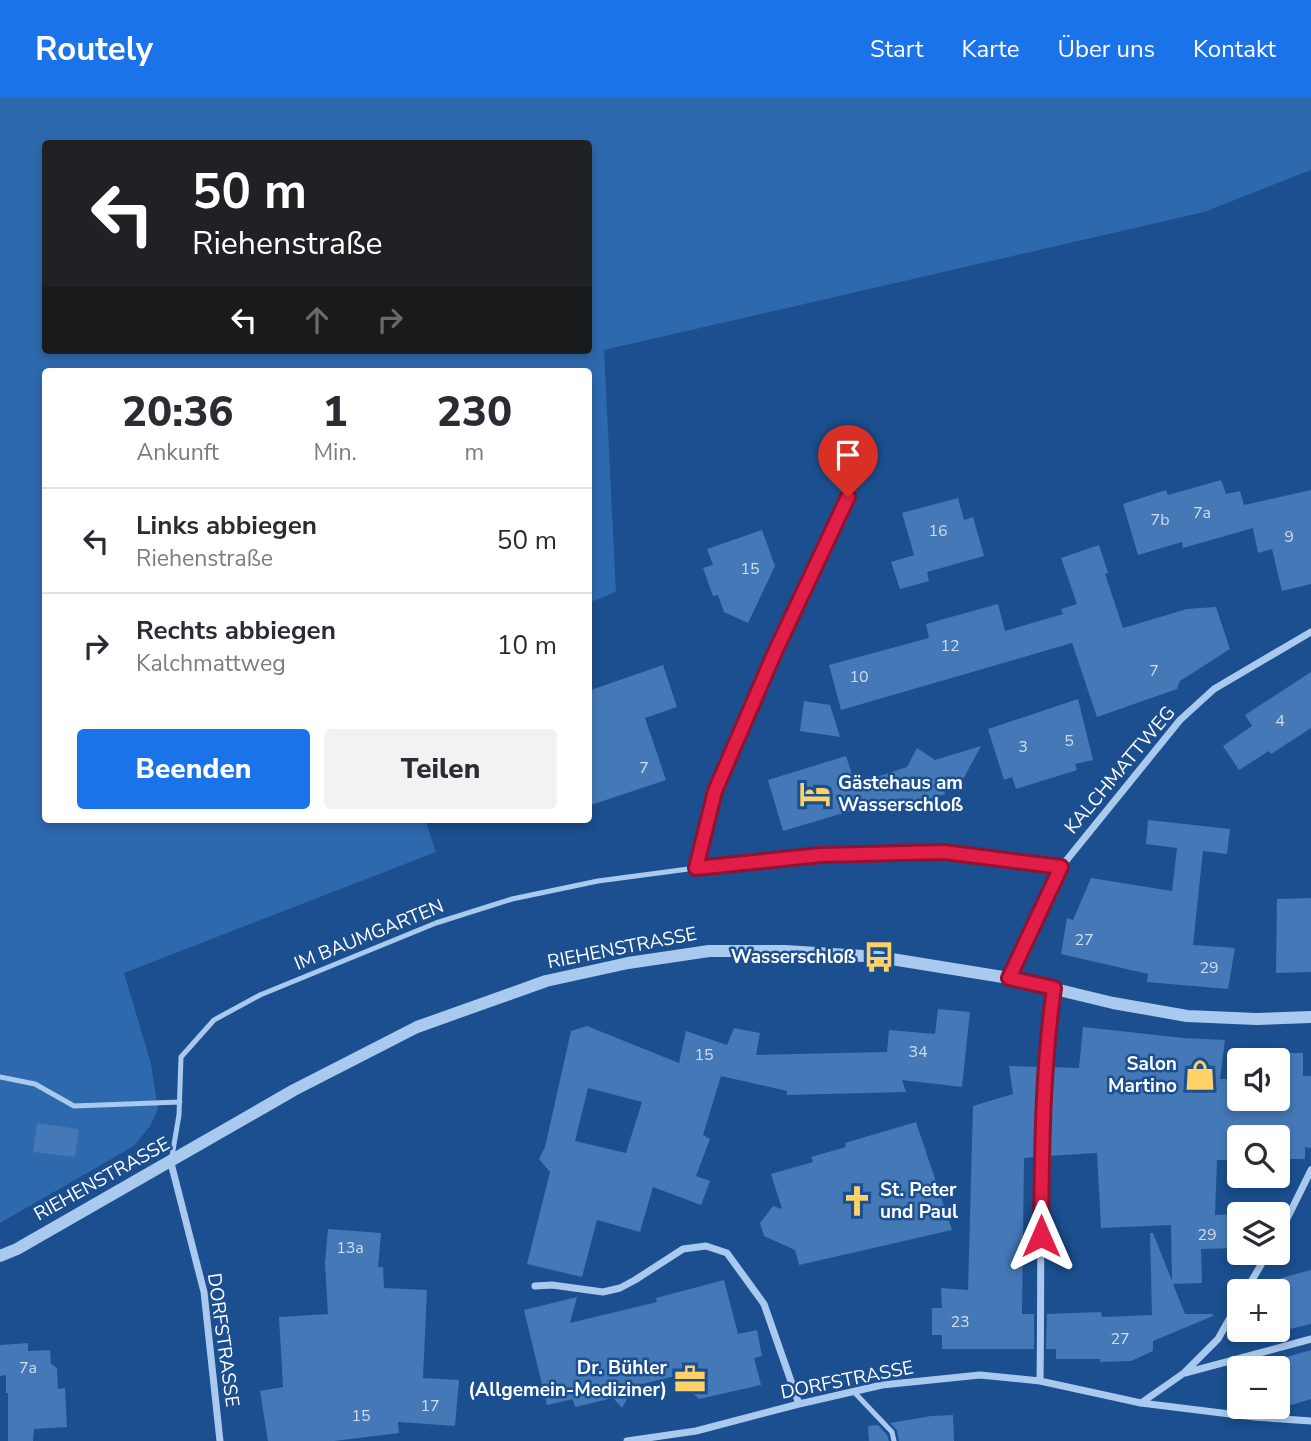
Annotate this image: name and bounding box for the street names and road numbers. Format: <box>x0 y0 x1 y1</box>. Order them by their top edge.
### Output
street label: KALCHMATTWEG <box>1059 700 1181 840</box>
street label: IM BAUMGARTEN <box>290 893 448 977</box>
street label: RIEHENSTRASSE <box>545 921 699 975</box>
street label: RIEHENSTRASSE <box>29 1131 175 1227</box>
street label: DORFSTRASSE <box>201 1271 245 1409</box>
street label: DORFSTRASSE <box>778 1354 916 1406</box>

